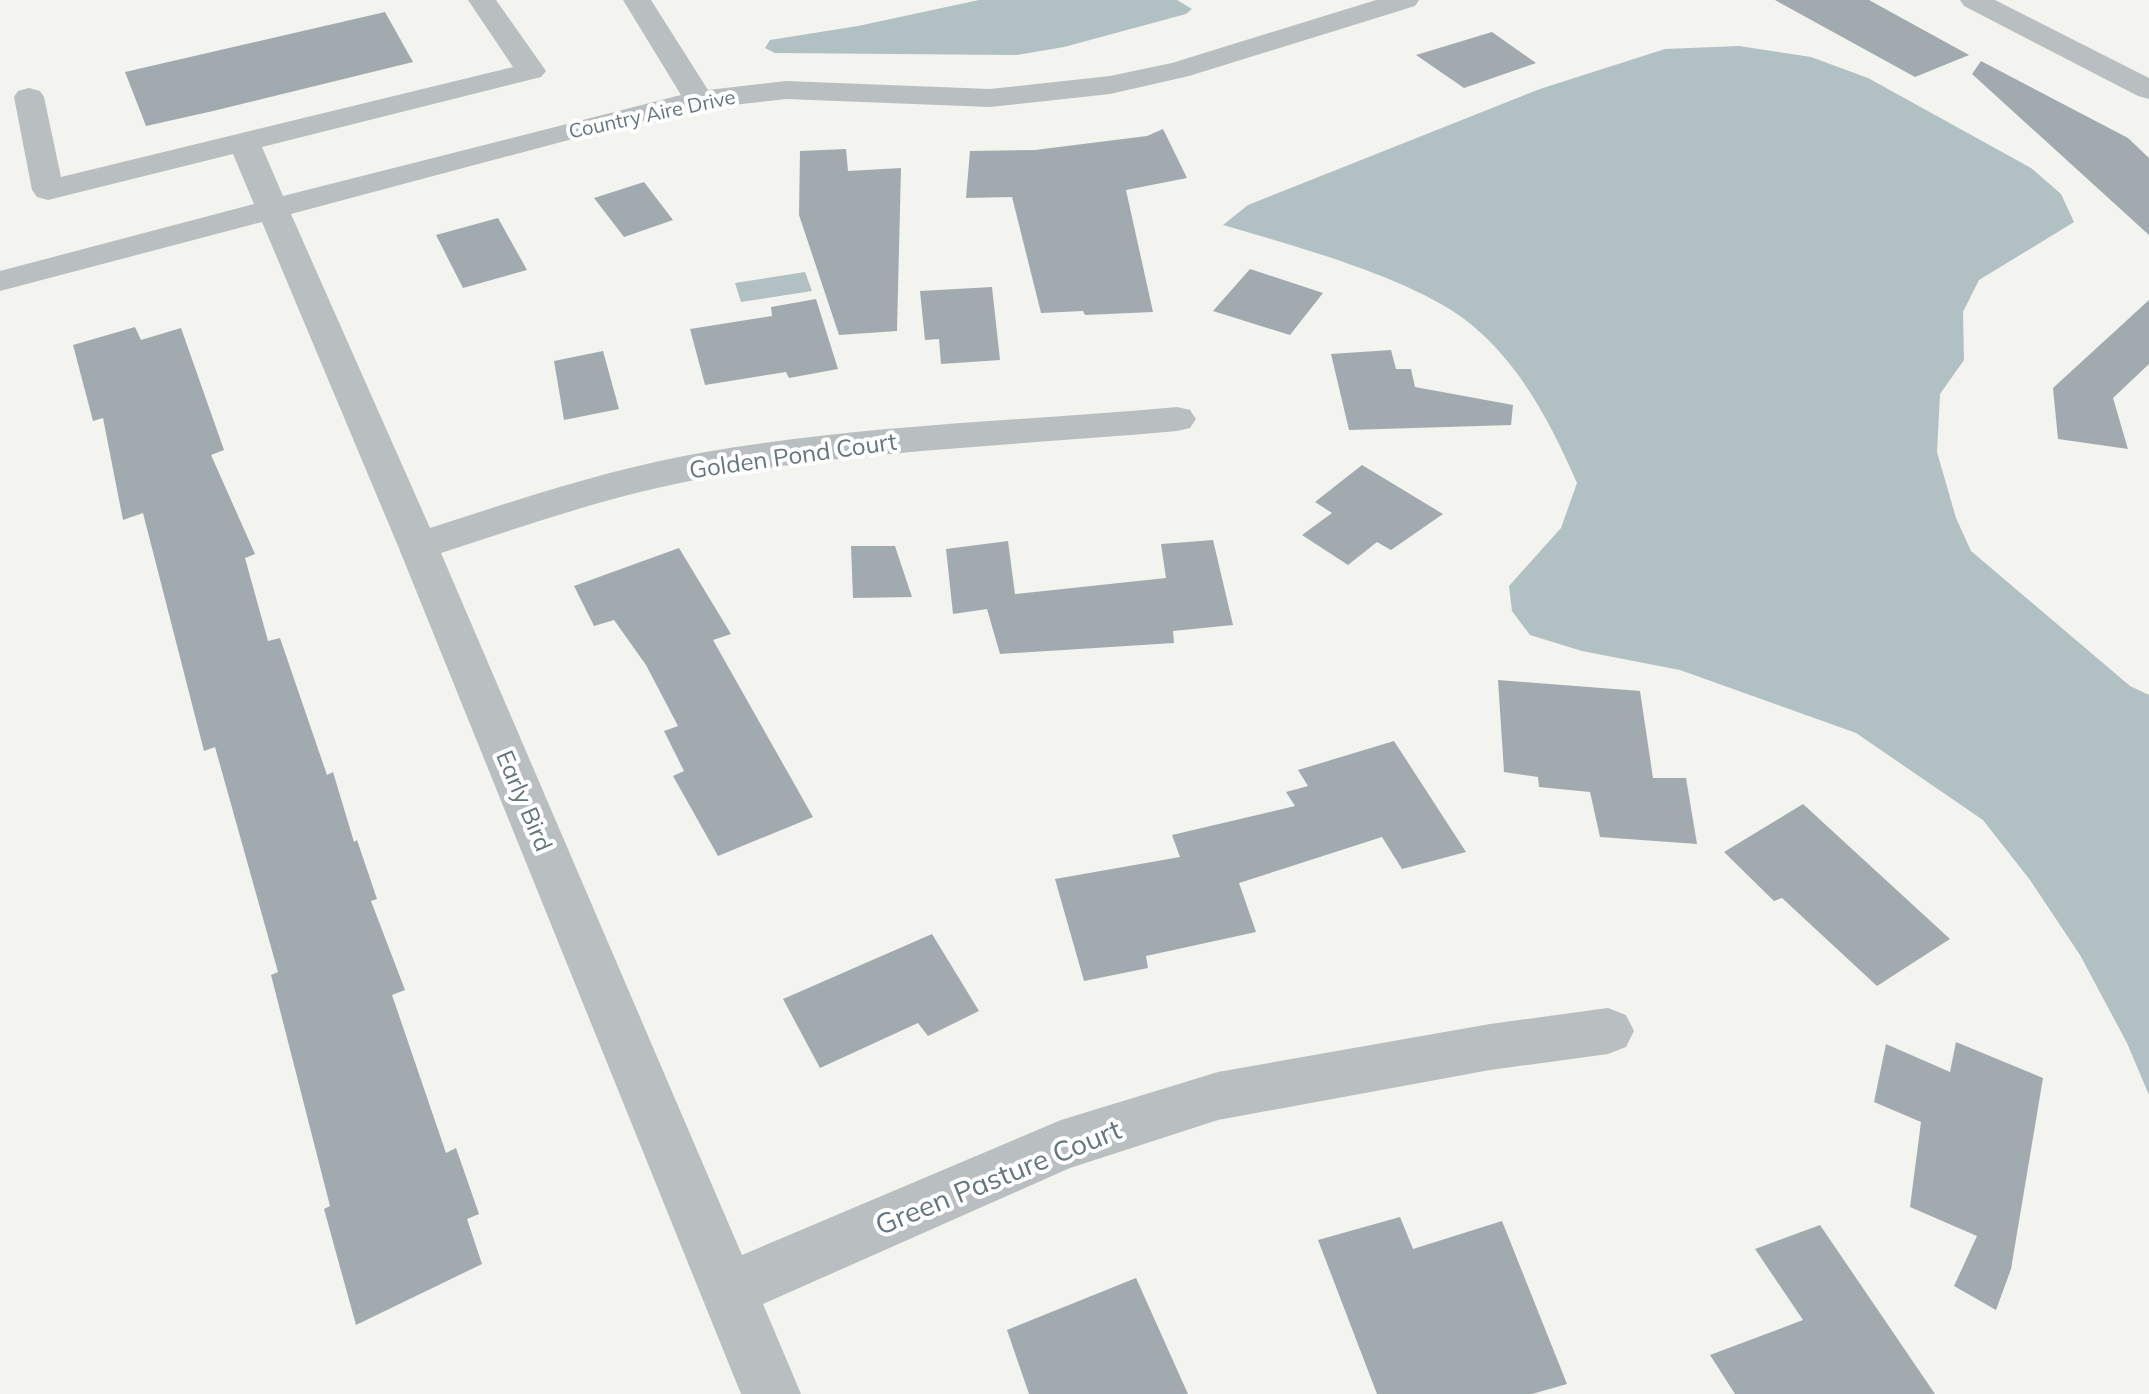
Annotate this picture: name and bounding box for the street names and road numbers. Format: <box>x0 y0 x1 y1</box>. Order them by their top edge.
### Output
street label: Country Aire Drive <box>566 84 737 143</box>
street label: Golden Pond Court <box>687 426 899 484</box>
street label: Early Bird <box>490 746 560 856</box>
street label: Green Pasture Court <box>870 1111 1126 1242</box>

